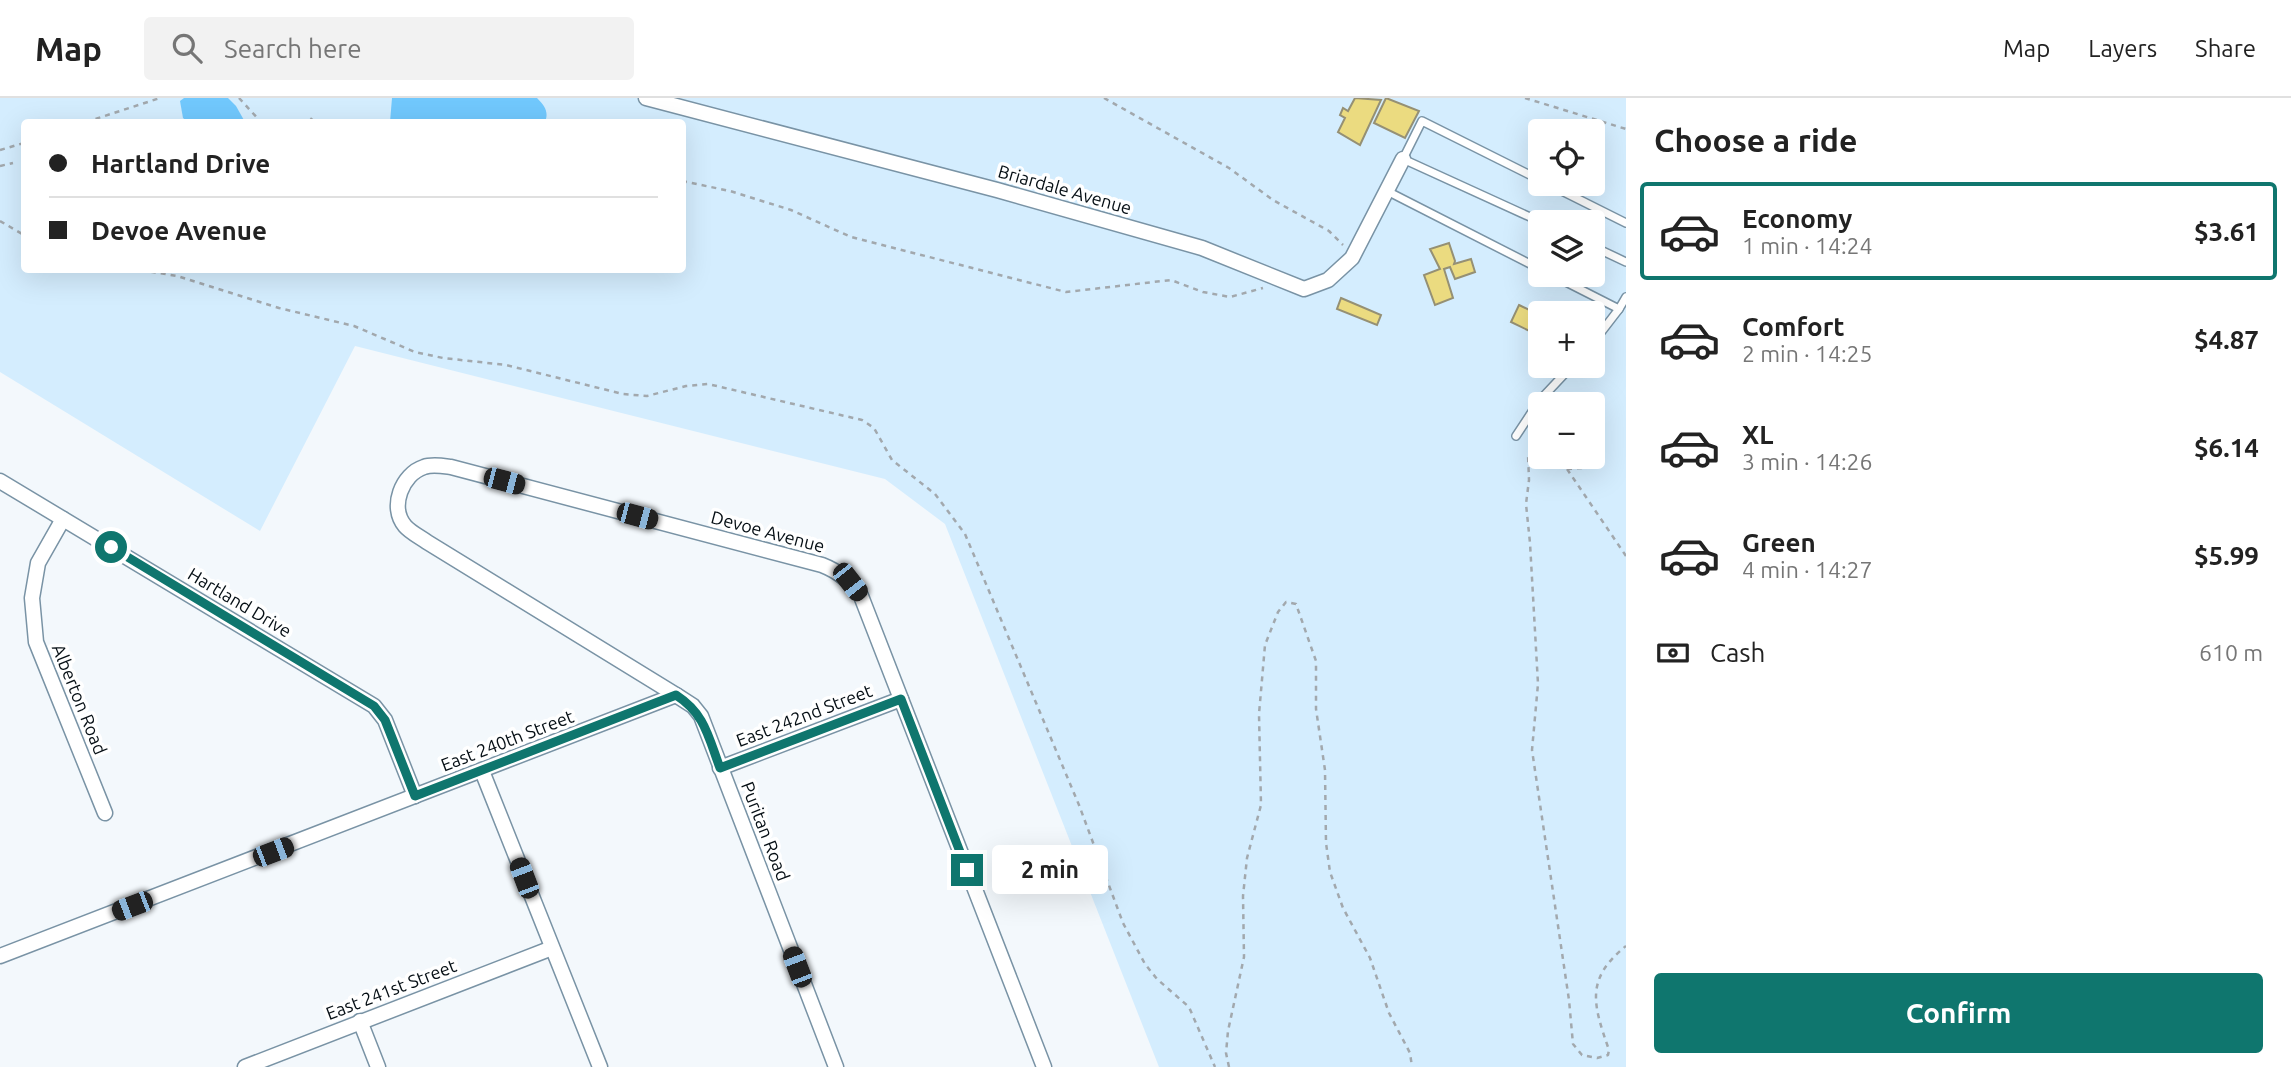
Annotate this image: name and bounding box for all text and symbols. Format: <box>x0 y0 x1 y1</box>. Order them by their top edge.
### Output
search box <box>144 17 634 80</box>
icon: search <box>168 29 206 67</box>
text: Map <box>35 30 102 67</box>
text: Search here <box>224 34 362 63</box>
text: Map <box>2003 35 2050 62</box>
text: Layers <box>2088 35 2157 62</box>
text: Share <box>2195 35 2256 62</box>
map controls <box>1528 119 1605 469</box>
button: locate <box>1528 119 1605 196</box>
text: Choose a ride <box>1654 122 1857 158</box>
text: Hartland Drive <box>91 149 270 178</box>
street label: Briardale Avenue <box>996 160 1134 218</box>
icon: car <box>1658 200 1721 263</box>
text: Economy <box>1742 204 1852 233</box>
button: layers <box>1528 210 1605 287</box>
text: Devoe Avenue <box>91 216 267 245</box>
text: $3.61 <box>2194 217 2259 246</box>
text: 1 min · 14:24 <box>1742 233 1873 258</box>
button: + <box>1528 301 1605 378</box>
icon: car <box>1658 308 1721 371</box>
text: Comfort <box>1742 312 1845 341</box>
text: $4.87 <box>2194 325 2259 354</box>
text: 2 min · 14:25 <box>1742 341 1873 366</box>
button: − <box>1528 392 1605 469</box>
icon: car <box>1658 416 1721 479</box>
text: XL <box>1742 420 1773 449</box>
text: $6.14 <box>2194 433 2259 462</box>
text: 3 min · 14:26 <box>1742 449 1873 474</box>
car <box>481 465 528 497</box>
car <box>614 500 661 532</box>
street label: Devoe Avenue <box>709 506 827 556</box>
icon: car <box>1658 524 1721 587</box>
text: Green <box>1742 528 1816 557</box>
route start <box>95 531 127 563</box>
text: $5.99 <box>2194 541 2259 570</box>
text: 4 min · 14:27 <box>1742 557 1873 582</box>
car <box>829 559 872 605</box>
street label: Hartland Drive <box>185 563 295 641</box>
icon: cash <box>1654 634 1692 672</box>
text: Cash <box>1710 638 1765 667</box>
text: 610 m <box>2199 640 2263 665</box>
street label: Alberton Road <box>49 641 111 757</box>
street label: East 242nd Street <box>733 680 875 750</box>
street label: East 240th Street <box>438 705 576 775</box>
street label: Puritan Road <box>738 779 794 883</box>
car <box>250 835 297 869</box>
callout: 2 min <box>992 846 1107 894</box>
route end <box>951 854 983 886</box>
car <box>507 855 542 901</box>
text: 2 min <box>1021 857 1079 882</box>
car <box>109 889 156 923</box>
car <box>780 944 815 990</box>
street label: East 241st Street <box>323 955 459 1023</box>
button: Confirm <box>1654 973 2263 1053</box>

